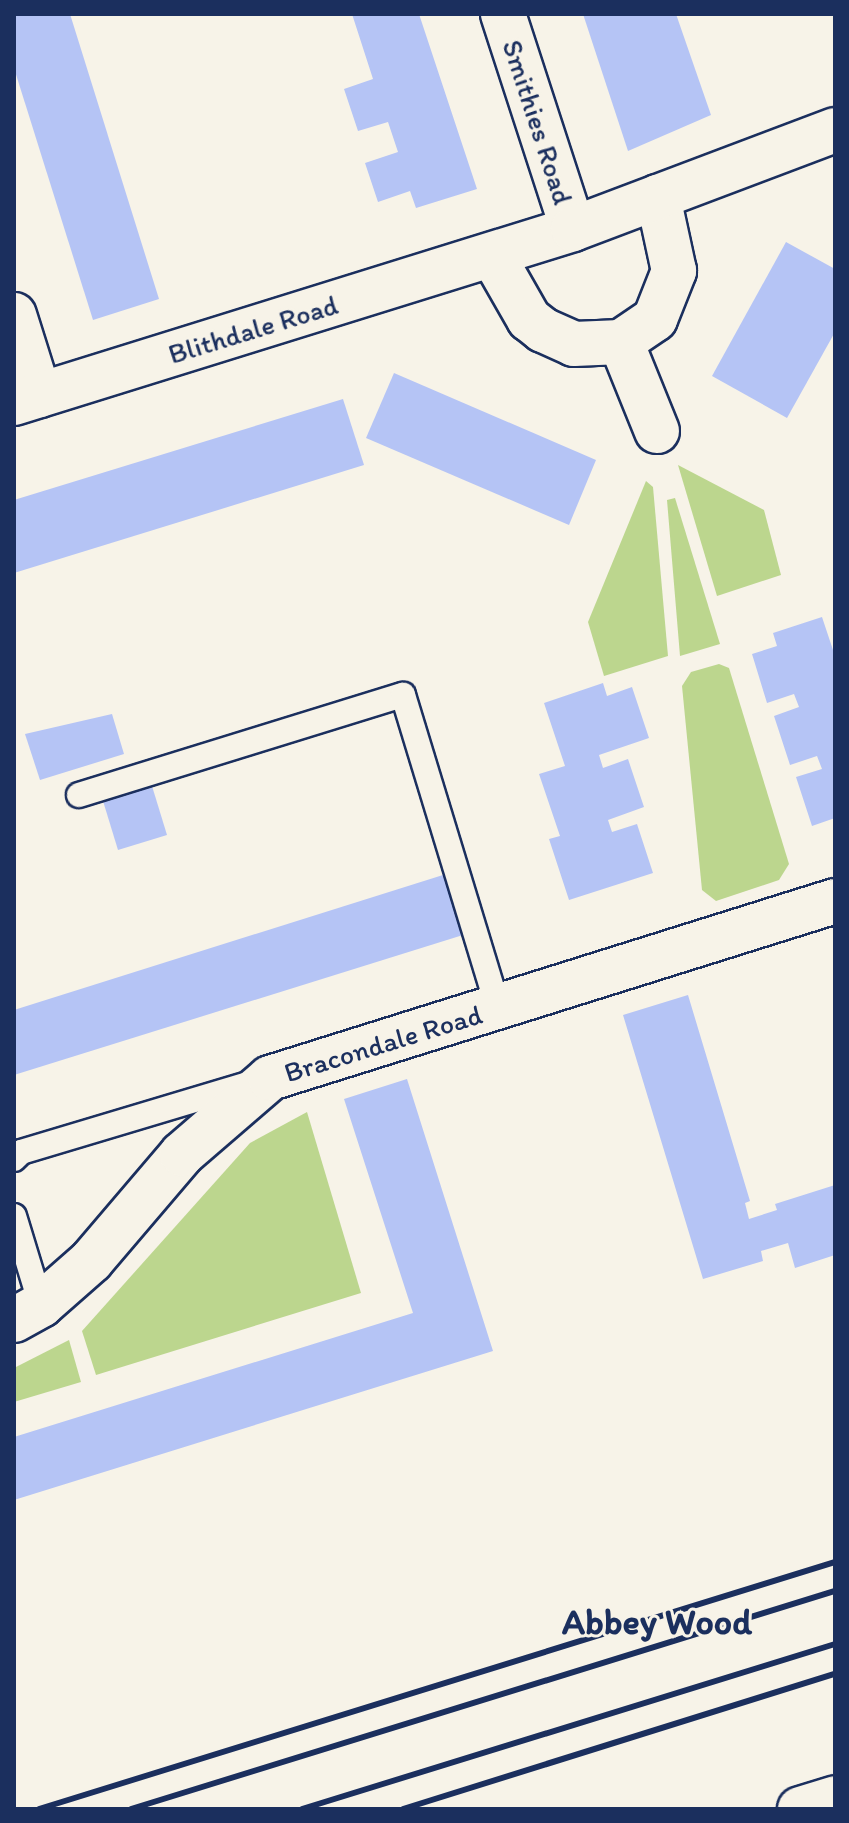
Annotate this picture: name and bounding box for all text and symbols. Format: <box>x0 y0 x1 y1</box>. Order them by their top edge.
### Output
street label: Smithies Road <box>496 35 580 209</box>
street label: Blithdale Road <box>164 287 342 371</box>
street label: Bracondale Road <box>280 997 486 1089</box>
district label: Abbey Wood <box>563 1600 751 1644</box>

